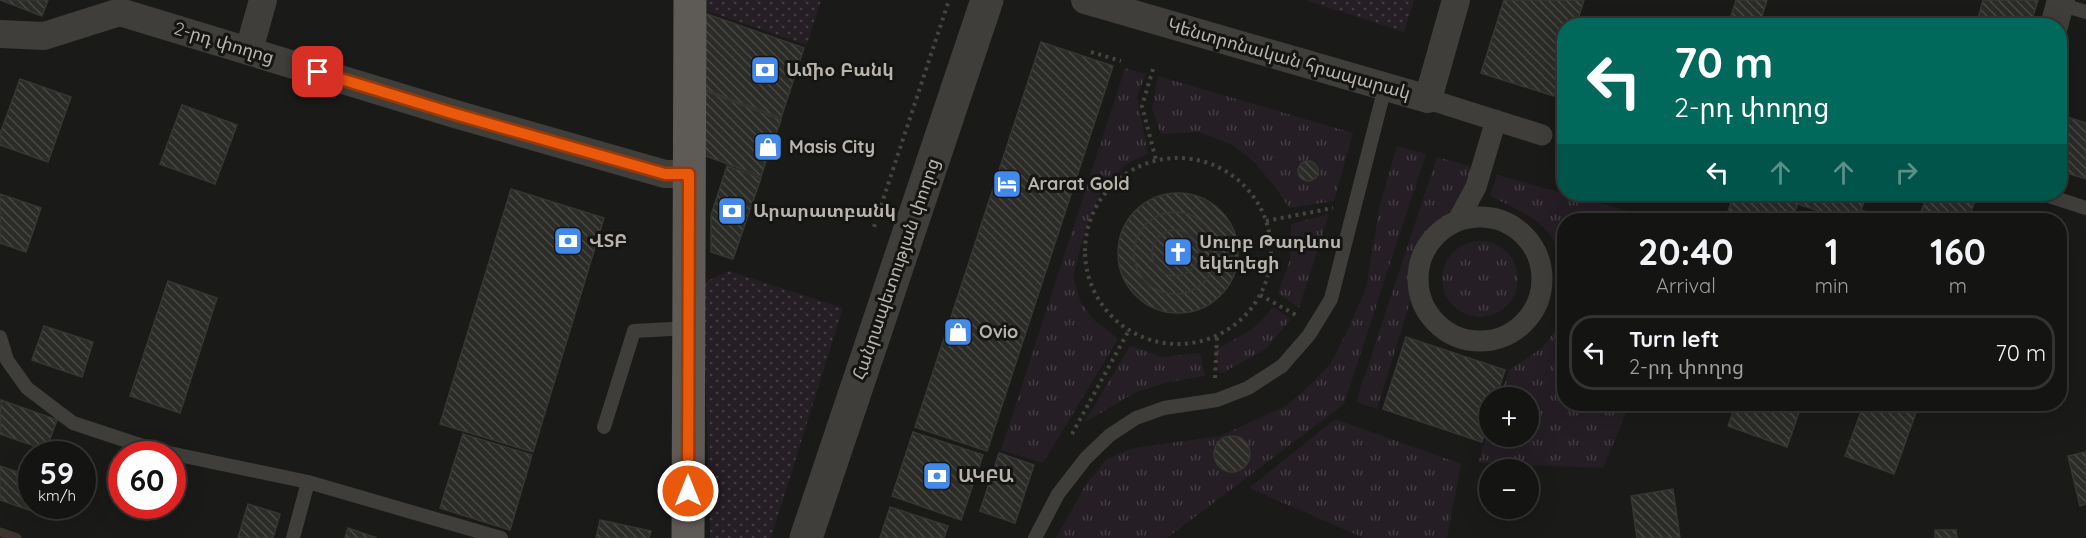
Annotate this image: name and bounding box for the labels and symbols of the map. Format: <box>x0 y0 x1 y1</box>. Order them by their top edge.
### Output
street label: Կենտրոնական հրապարակ <box>1165 13 1413 104</box>
street label: 2-րդ փողոց <box>171 16 277 69</box>
pin <box>292 46 343 97</box>
bank icon: Ամիօ Բանկ <box>749 54 781 86</box>
place label: Ամիօ Բանկ <box>786 58 894 81</box>
shop icon: Masis City <box>752 131 784 163</box>
place label: Masis City <box>789 135 875 158</box>
street label: Հանրապետության փողոց <box>847 155 944 383</box>
hotel icon: Ararat Gold <box>991 168 1023 200</box>
place label: Ararat Gold <box>1028 172 1129 195</box>
bank icon: Արարատբանկ <box>716 195 748 227</box>
place label: Արարատբանկ <box>753 199 896 222</box>
bank icon: ՎՏԲ <box>552 225 584 257</box>
place label: ՎՏԲ <box>589 229 627 252</box>
place label: Սուրբ Թադևոս եկեղեցի <box>1199 230 1341 274</box>
church icon: Սուրբ Թադևոս եկեղեցի <box>1162 236 1194 268</box>
shop icon: Ovio <box>942 316 974 348</box>
place label: Ovio <box>979 320 1018 343</box>
speed limit sign: 60 <box>108 441 186 519</box>
position arrow <box>656 459 720 523</box>
bank icon: ԱԿԲԱ <box>921 460 953 492</box>
place label: ԱԿԲԱ <box>958 464 1014 487</box>

